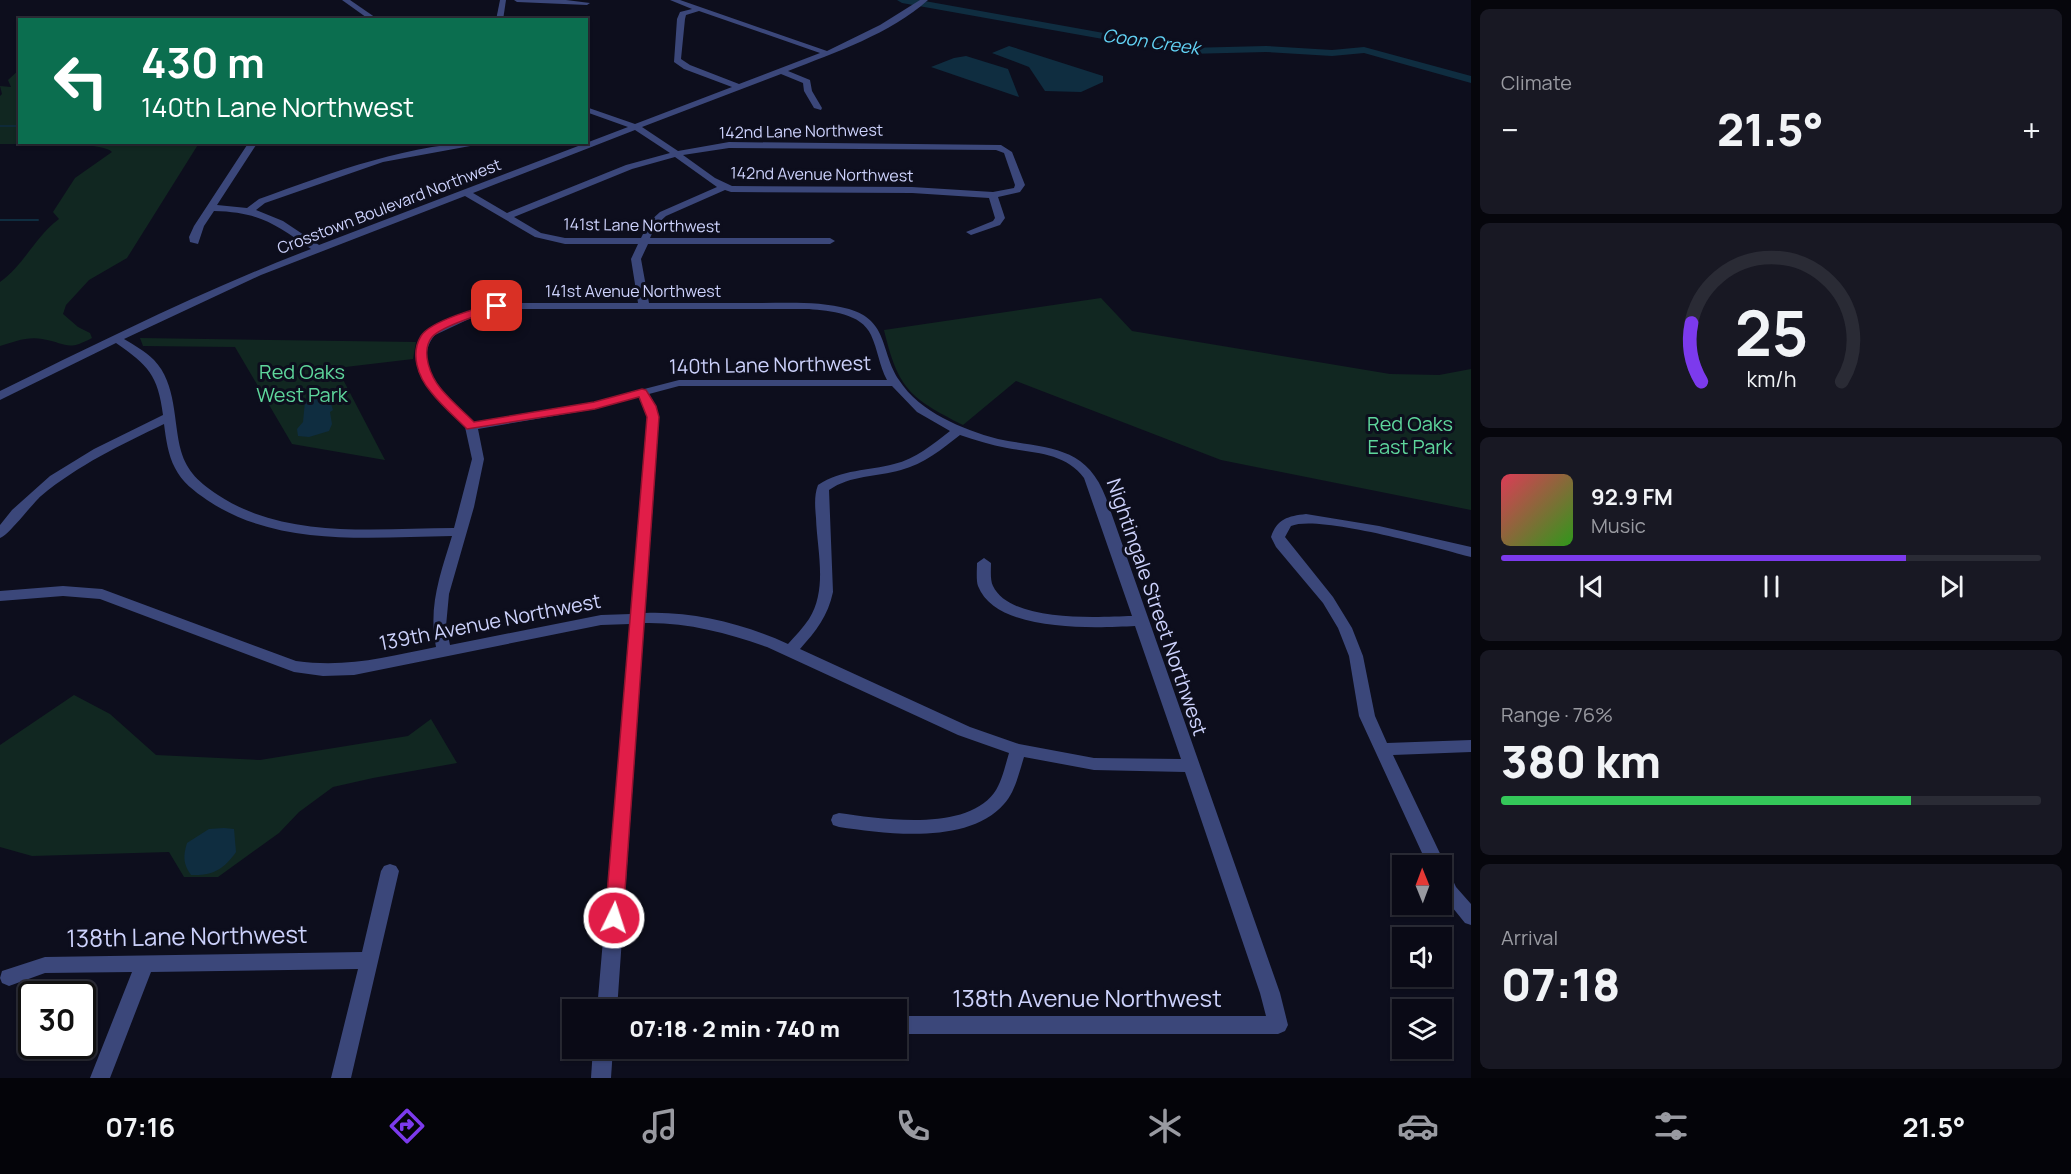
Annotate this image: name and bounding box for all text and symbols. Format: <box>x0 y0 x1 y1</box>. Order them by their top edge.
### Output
water label: Coon Creek <box>1101 22 1204 60</box>
text: 430 m <box>141 33 265 91</box>
icon: left <box>42 42 120 120</box>
text: Climate <box>1501 69 1572 96</box>
text: 140th Lane Northwest <box>141 88 414 125</box>
text: 21.5° <box>1717 98 1824 160</box>
text: − <box>1501 107 1519 152</box>
text: + <box>2022 107 2041 152</box>
street label: 142nd Lane Northwest <box>719 119 883 143</box>
street label: Crosstown Boulevard Northwest <box>274 153 504 259</box>
street label: 142nd Avenue Northwest <box>730 161 914 187</box>
street label: 141st Lane Northwest <box>563 213 721 237</box>
pin <box>471 280 522 331</box>
street label: 141st Avenue Northwest <box>545 280 721 302</box>
icon: arrive <box>480 289 513 322</box>
text: 25 <box>1734 289 1808 375</box>
street label: 140th Lane Northwest <box>669 349 871 380</box>
park label: Red Oaks West Park <box>256 358 349 408</box>
text: km/h <box>1746 365 1796 394</box>
park label: Red Oaks East Park <box>1367 410 1454 460</box>
street label: Nightingale Street Northwest <box>1101 475 1214 739</box>
text: 92.9 FM <box>1591 482 1673 512</box>
text: Music <box>1591 512 1646 539</box>
icon: previous <box>1575 570 1608 603</box>
icon: pause <box>1755 570 1788 603</box>
icon: next <box>1935 570 1968 603</box>
street label: 139th Avenue Northwest <box>377 587 603 656</box>
text: Range · 76% <box>1501 701 1613 728</box>
text: 380 km <box>1501 730 1661 792</box>
north arrow <box>1392 855 1452 915</box>
map controls <box>1392 855 1452 1059</box>
position arrow <box>582 886 646 950</box>
street label: 138th Lane Northwest <box>66 917 308 954</box>
text: Arrival <box>1501 924 1558 951</box>
button: sound <box>1392 927 1452 987</box>
text: 07:18 <box>1501 953 1620 1015</box>
speed limit sign: 30 <box>18 981 96 1059</box>
street label: 138th Avenue Northwest <box>952 981 1222 1014</box>
button: layers <box>1392 999 1452 1059</box>
text: 07:18 · 2 min · 740 m <box>629 1014 840 1044</box>
icon: directions <box>386 1105 428 1147</box>
icon: music <box>639 1105 681 1147</box>
icon: phone <box>892 1105 934 1147</box>
icon: climate <box>1144 1105 1186 1147</box>
icon: car <box>1397 1105 1439 1147</box>
icon: filters <box>1650 1105 1692 1147</box>
text: 07:16 <box>105 1108 175 1145</box>
text: 21.5° <box>1903 1108 1966 1145</box>

